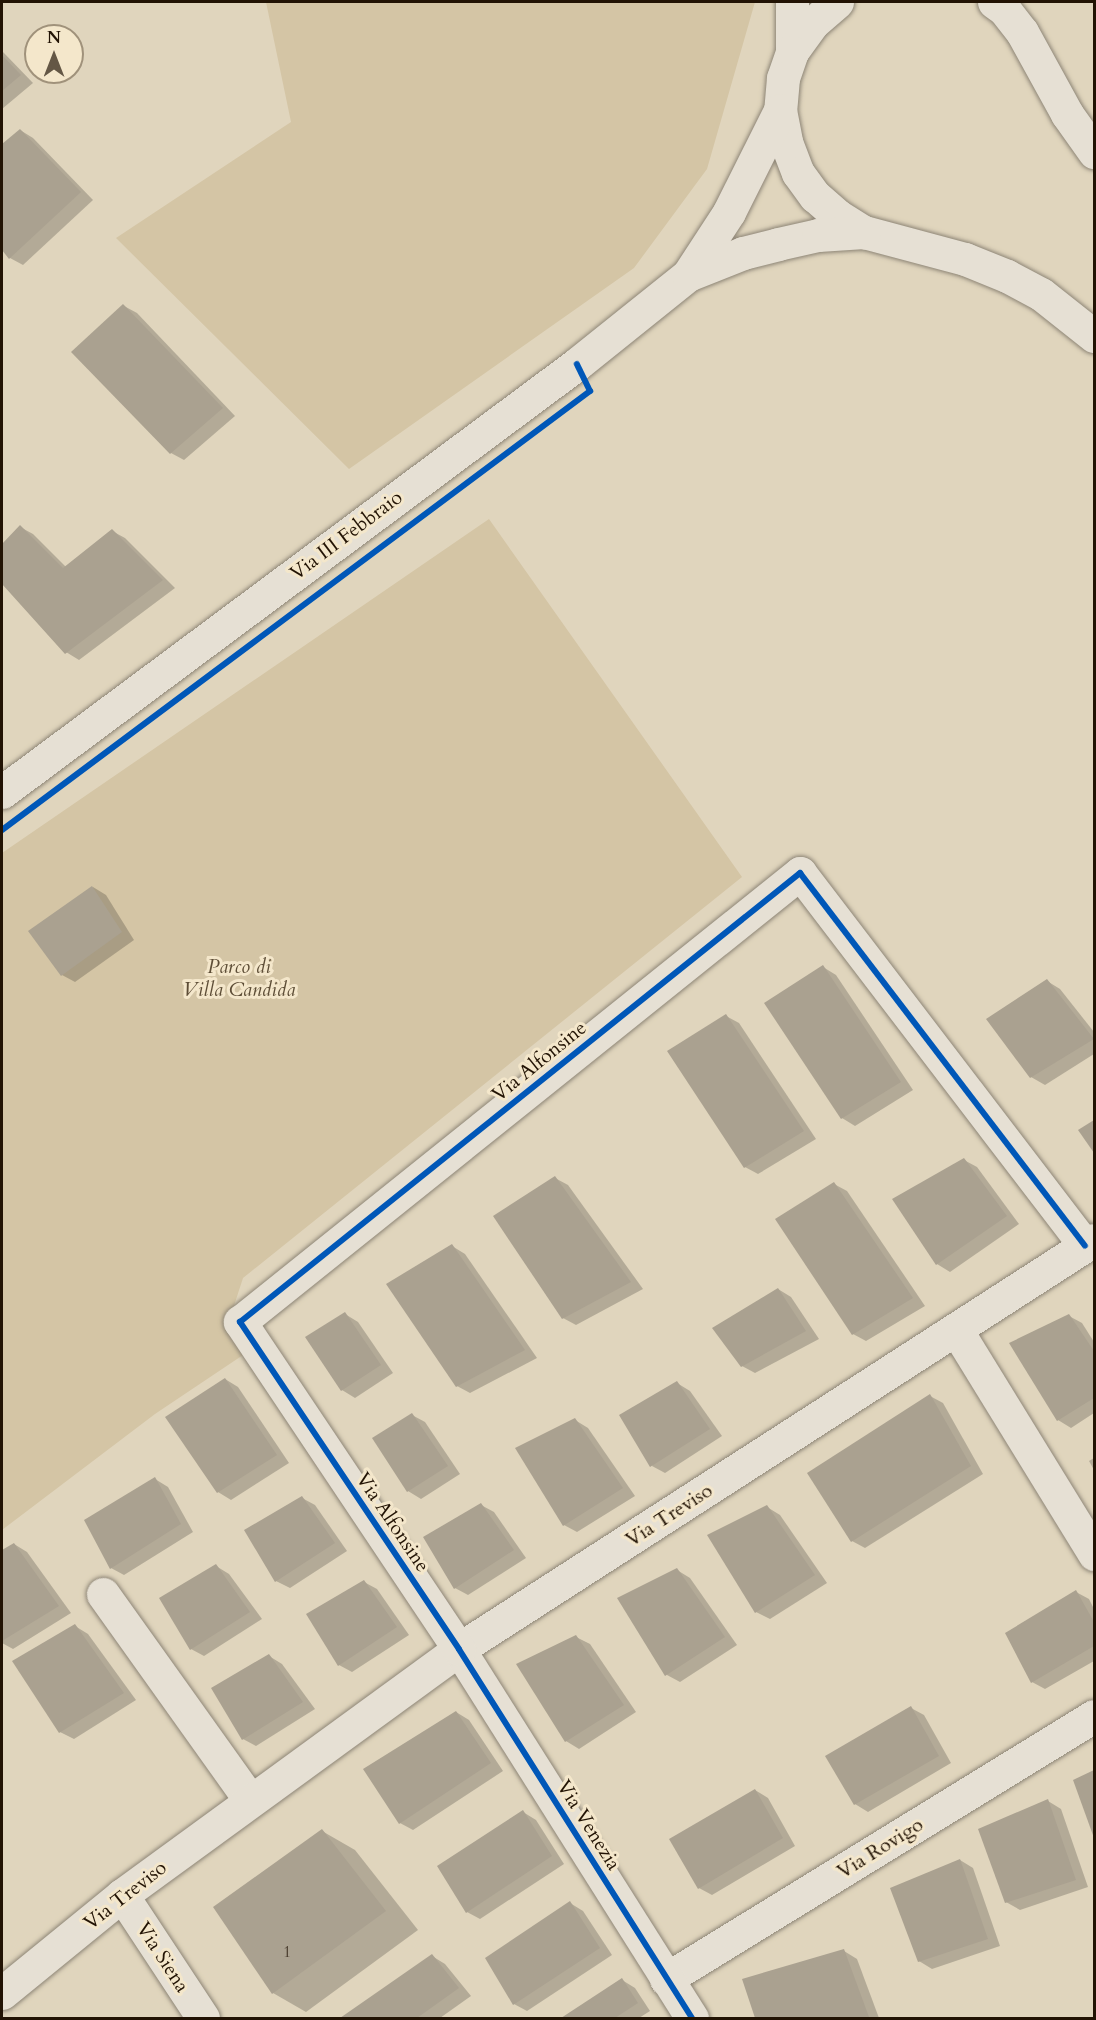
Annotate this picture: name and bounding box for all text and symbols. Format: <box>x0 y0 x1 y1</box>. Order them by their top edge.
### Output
north arrow <box>24 24 84 84</box>
text: N <box>47 27 61 49</box>
street label: Via III Febbraio <box>285 485 407 585</box>
park label: Parco di Villa Candida <box>183 955 295 1002</box>
street label: Via Alfonsine <box>487 1016 591 1106</box>
street label: Via Alfonsine <box>351 1468 435 1576</box>
street label: Via Treviso <box>621 1478 717 1552</box>
street label: Via Venezia <box>552 1775 626 1875</box>
street label: Via Rovigo <box>833 1812 927 1884</box>
street label: Via Treviso <box>79 1855 171 1935</box>
street label: Via Siena <box>131 1917 195 1997</box>
house number: 1 <box>283 1942 291 1962</box>

